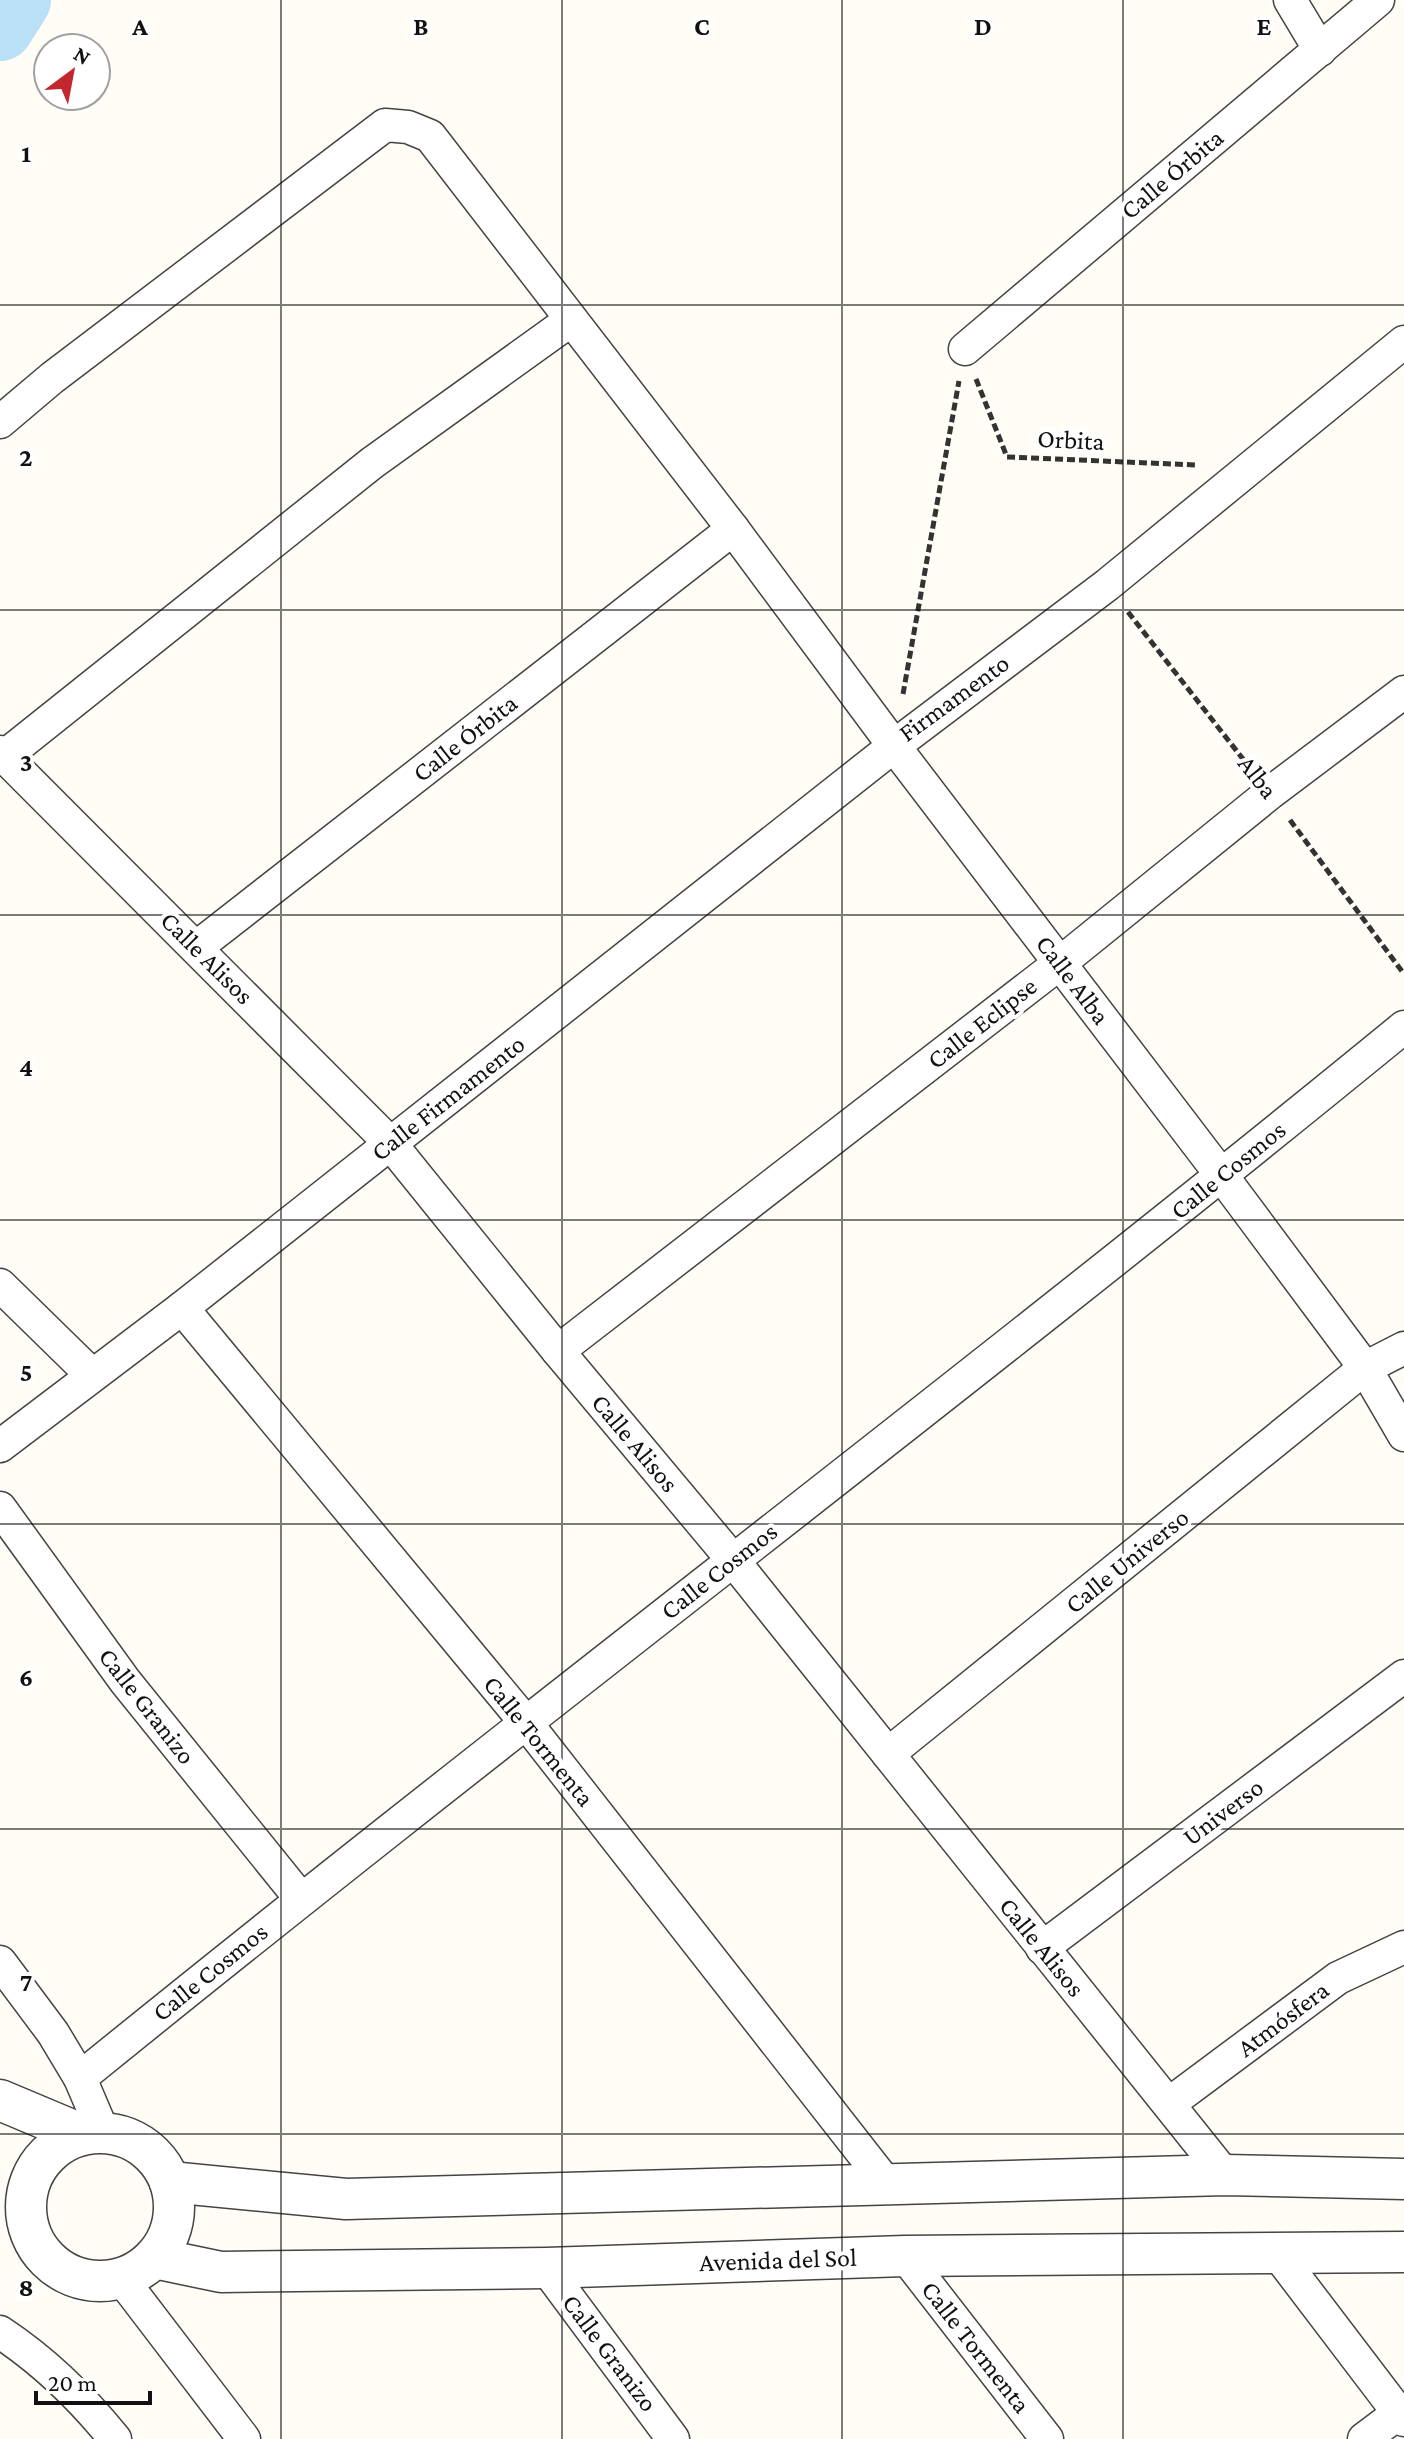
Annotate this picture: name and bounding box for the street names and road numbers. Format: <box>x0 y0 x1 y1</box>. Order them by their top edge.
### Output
street label: Calle Órbita <box>1115 123 1229 225</box>
street label: Orbita <box>1037 424 1105 456</box>
street label: Firmamento <box>893 648 1015 748</box>
street label: Calle Órbita <box>407 688 523 788</box>
street label: Alba <box>1232 750 1284 804</box>
street label: Calle Alisos <box>155 906 259 1010</box>
street label: Calle Alba <box>1030 930 1116 1030</box>
street label: Calle Eclipse <box>922 971 1042 1075</box>
street label: Calle Firmamento <box>366 1029 530 1167</box>
street label: Calle Cosmos <box>1165 1115 1291 1225</box>
street label: Calle Alisos <box>586 1388 684 1498</box>
street label: Calle Universo <box>1060 1502 1194 1620</box>
street label: Calle Cosmos <box>655 1517 783 1625</box>
street label: Calle Granizo <box>93 1642 201 1770</box>
street label: Calle Tormenta <box>478 1670 600 1812</box>
street label: Universo <box>1177 1772 1269 1852</box>
street label: Calle Alisos <box>993 1892 1091 2002</box>
street label: Calle Cosmos <box>147 1917 273 2027</box>
street label: Atmósfera <box>1232 1975 1334 2063</box>
street label: Avenida del Sol <box>699 2243 857 2277</box>
street label: Calle Tormenta <box>916 2275 1036 2419</box>
street label: Calle Granizo <box>557 2289 663 2417</box>

